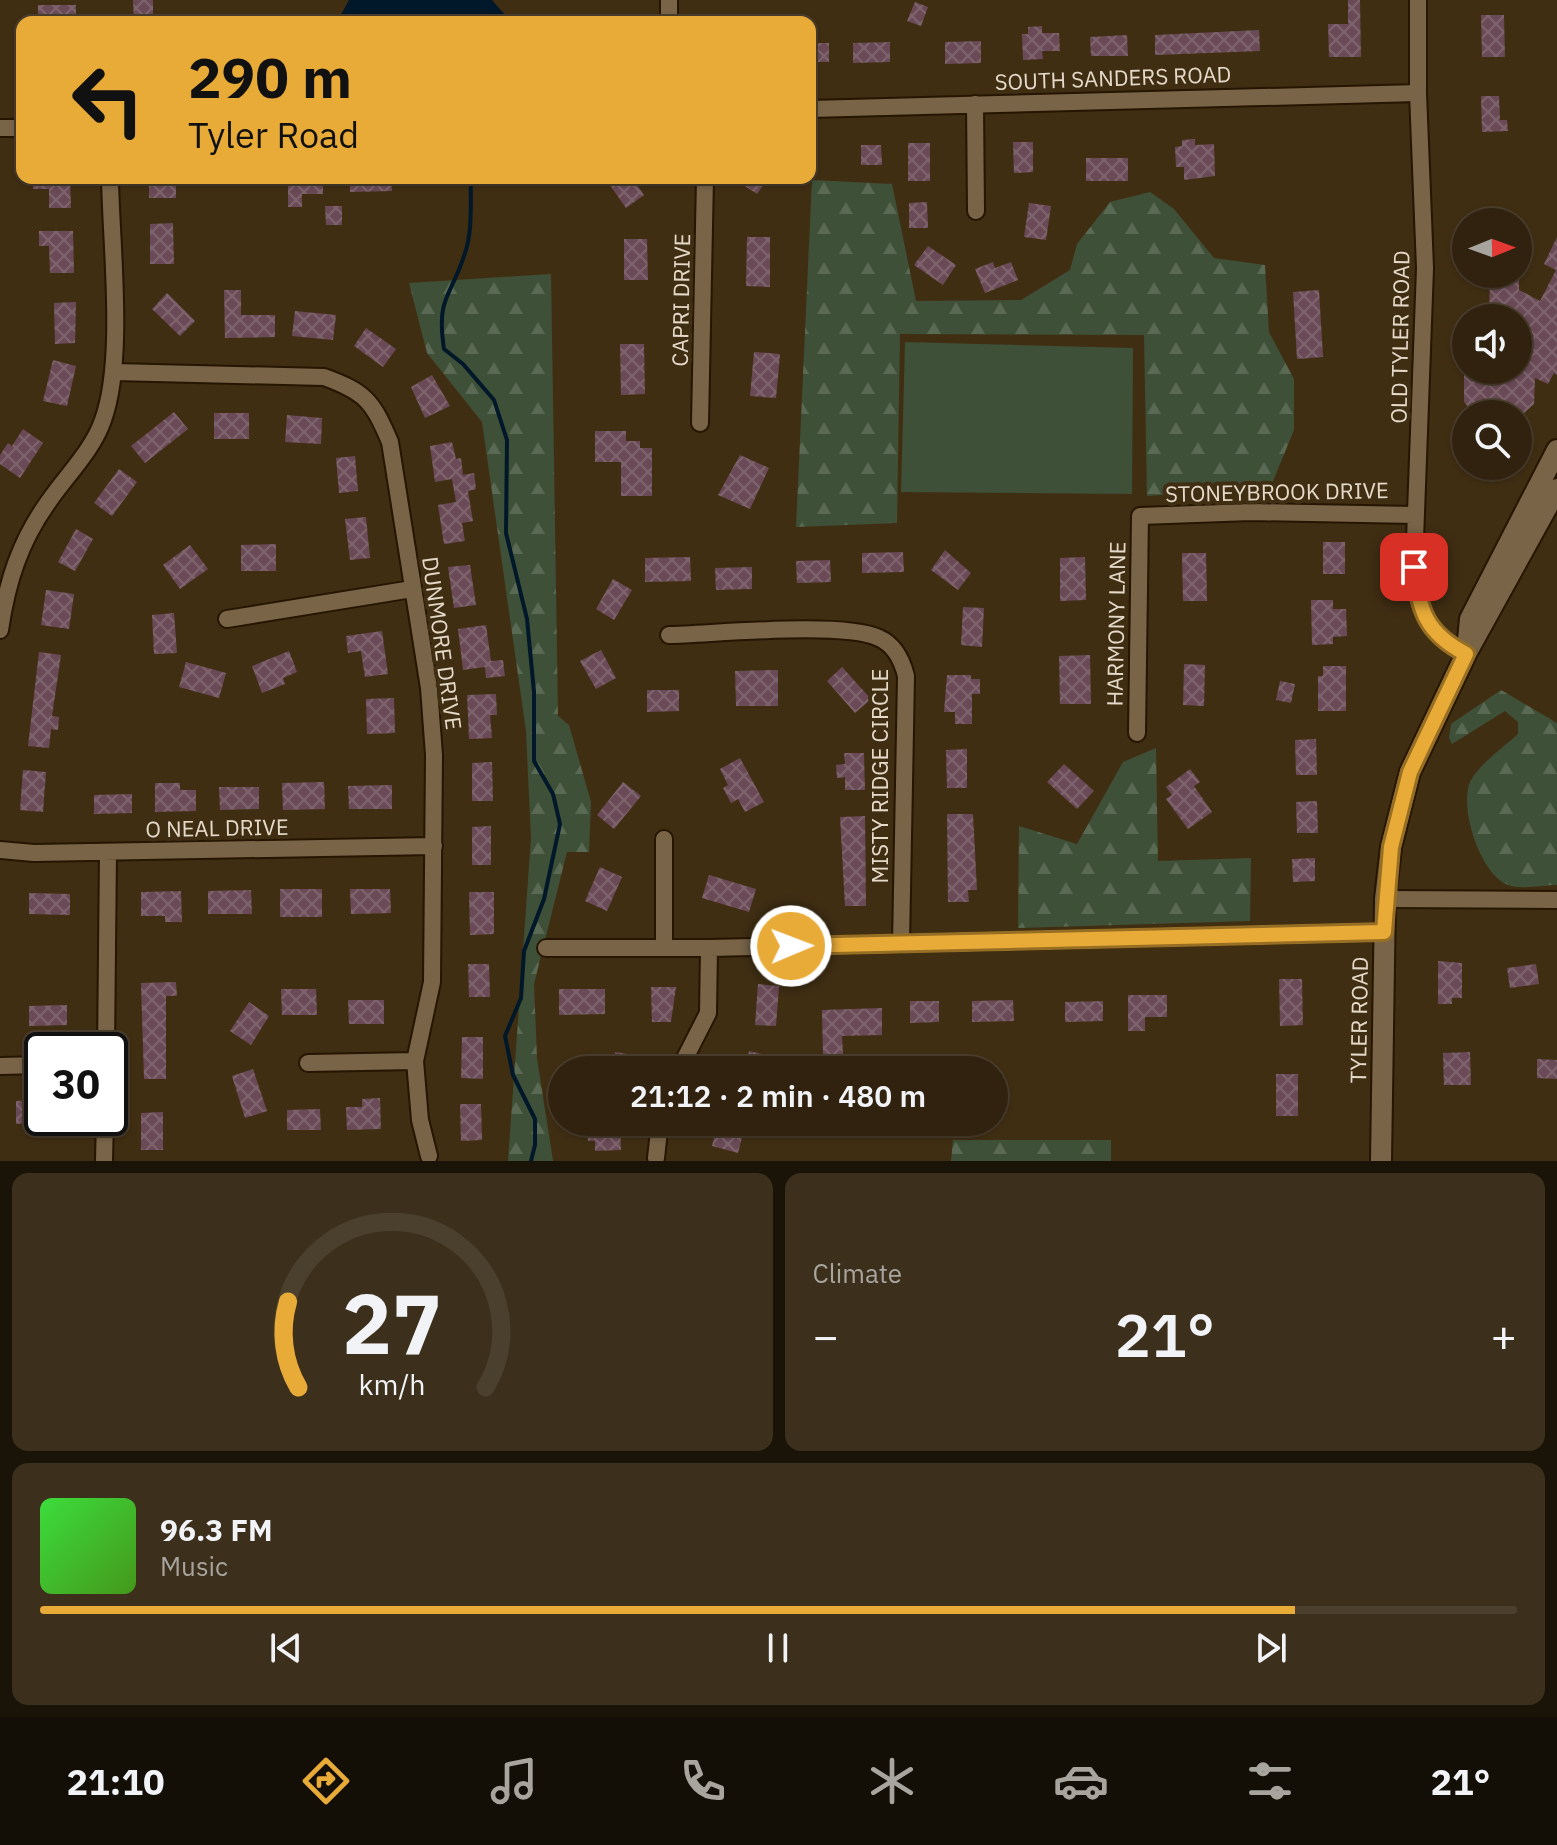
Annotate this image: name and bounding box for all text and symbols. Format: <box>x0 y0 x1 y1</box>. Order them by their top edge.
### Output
text: 290 m <box>188 41 352 113</box>
icon: left <box>56 48 160 152</box>
street label: SOUTH SANDERS ROAD <box>994 59 1232 96</box>
text: Tyler Road <box>188 111 359 158</box>
north arrow <box>1452 208 1532 288</box>
map controls <box>1452 208 1532 480</box>
street label: CAPRI DRIVE <box>665 233 696 367</box>
street label: OLD TYLER ROAD <box>1383 250 1416 424</box>
button: sound <box>1452 304 1532 384</box>
button: search <box>1452 400 1532 480</box>
street label: STONEYBROOK DRIVE <box>1165 475 1389 508</box>
pin <box>1380 533 1448 601</box>
street label: HARMONY LANE <box>1100 541 1131 707</box>
icon: arrive <box>1392 545 1436 589</box>
street label: DUNMORE DRIVE <box>416 554 469 731</box>
street label: MISTY RIDGE CIRCLE <box>865 669 894 883</box>
street label: O NEAL DRIVE <box>145 812 289 843</box>
position arrow <box>749 904 833 988</box>
street label: TYLER ROAD <box>1343 956 1374 1084</box>
speed limit sign: 30 <box>24 1032 128 1136</box>
text: 21:12 · 2 min · 480 m <box>630 1076 926 1115</box>
text: Climate <box>813 1256 902 1290</box>
text: 27 <box>342 1269 442 1377</box>
text: 21° <box>1115 1295 1215 1374</box>
text: − <box>813 1307 839 1364</box>
text: + <box>1491 1307 1517 1364</box>
text: km/h <box>359 1366 426 1403</box>
text: 96.3 FM <box>160 1510 273 1549</box>
text: Music <box>160 1549 228 1583</box>
icon: previous <box>264 1626 308 1670</box>
icon: pause <box>756 1626 800 1670</box>
icon: next <box>1249 1626 1293 1670</box>
icon: directions <box>298 1753 354 1809</box>
icon: music <box>486 1753 542 1809</box>
icon: phone <box>675 1753 731 1809</box>
icon: climate <box>864 1753 920 1809</box>
icon: car <box>1053 1753 1109 1809</box>
icon: filters <box>1242 1753 1298 1809</box>
text: 21:10 <box>66 1758 165 1805</box>
text: 21° <box>1430 1758 1491 1805</box>

